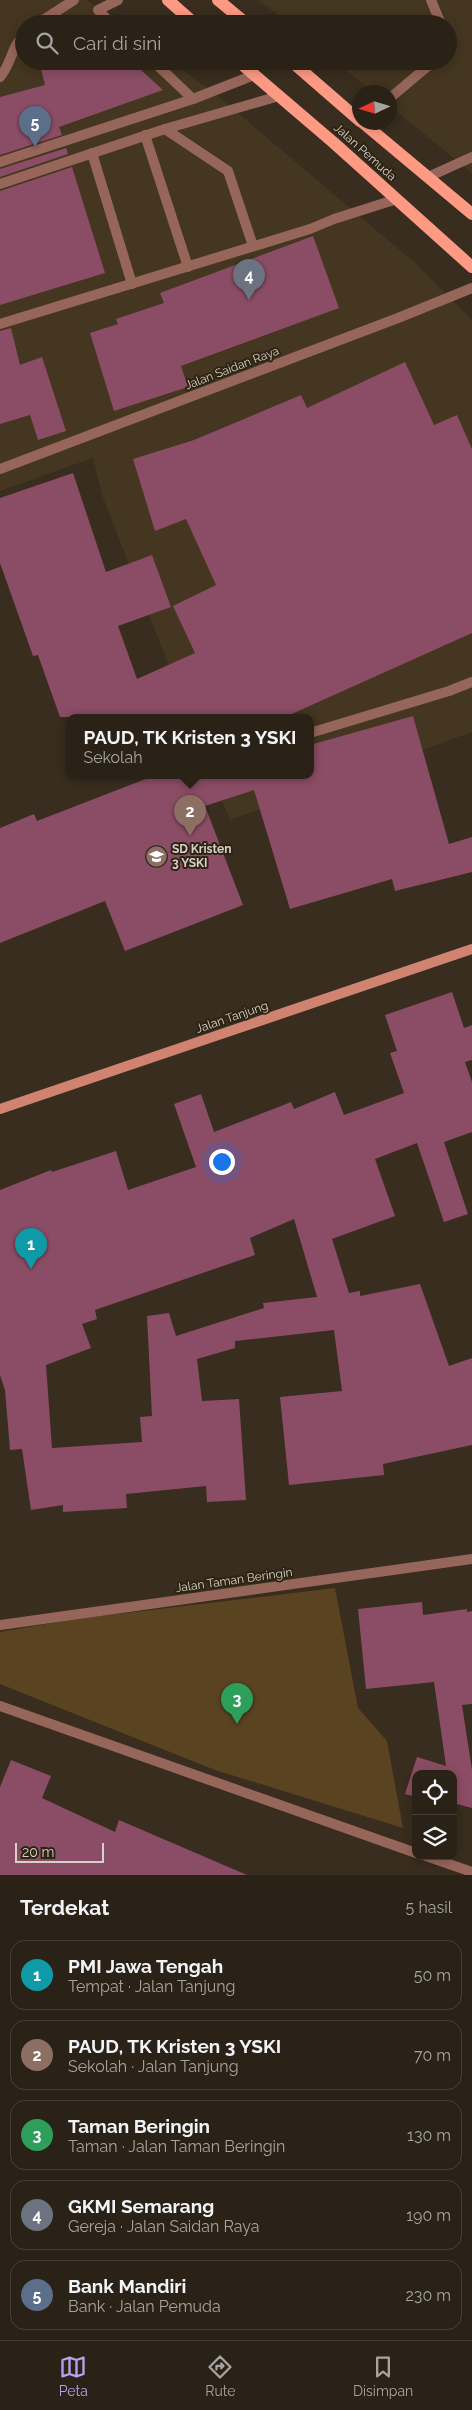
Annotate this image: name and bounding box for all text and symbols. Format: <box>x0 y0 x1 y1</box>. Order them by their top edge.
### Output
search box <box>15 15 457 70</box>
icon: search <box>33 29 61 57</box>
text: Cari di sini <box>73 32 161 54</box>
north arrow <box>352 85 397 130</box>
pin: 5 <box>19 106 51 147</box>
street label: Jalan Pemuda <box>331 120 399 184</box>
pin: 4 <box>233 259 265 300</box>
street label: Jalan Saidan Raya <box>183 344 281 392</box>
popup <box>66 714 314 779</box>
text: PAUD, TK Kristen 3 YSKI <box>83 726 297 748</box>
text: Sekolah <box>83 748 143 767</box>
pin: 2 <box>174 795 206 836</box>
place label: SD Kristen 3 YSKI <box>172 842 231 870</box>
school or university icon: SD Kristen 3 YSKI <box>144 844 168 868</box>
street label: Jalan Tanjung <box>194 998 270 1036</box>
your location <box>209 1149 235 1175</box>
pin: 1 <box>15 1228 47 1269</box>
street label: Jalan Taman Beringin <box>175 1565 293 1595</box>
pin: 3 <box>221 1683 253 1724</box>
map controls <box>412 1770 457 1860</box>
button: locate <box>412 1770 457 1815</box>
button: layers <box>412 1815 457 1860</box>
scale bar <box>15 1840 104 1863</box>
text: 20 m <box>22 1844 54 1860</box>
text: Terdekat <box>20 1895 109 1920</box>
text: 5 hasil <box>406 1898 452 1917</box>
text: PMI Jawa Tengah <box>68 1955 223 1977</box>
text: 1 <box>33 1966 41 1985</box>
text: 50 m <box>414 1966 451 1985</box>
text: Tempat · Jalan Tanjung <box>68 1977 235 1996</box>
text: PAUD, TK Kristen 3 YSKI <box>68 2035 281 2057</box>
text: 2 <box>32 2046 42 2065</box>
text: 70 m <box>414 2046 451 2065</box>
text: Sekolah · Jalan Tanjung <box>68 2057 239 2076</box>
text: Taman Beringin <box>68 2115 210 2137</box>
text: 3 <box>33 2126 41 2145</box>
text: 130 m <box>407 2126 451 2145</box>
text: Taman · Jalan Taman Beringin <box>68 2137 285 2156</box>
text: GKMI Semarang <box>68 2195 214 2217</box>
text: 4 <box>32 2206 42 2225</box>
text: 190 m <box>406 2206 451 2225</box>
text: Gereja · Jalan Saidan Raya <box>68 2217 259 2236</box>
text: Bank Mandiri <box>68 2275 186 2297</box>
text: 5 <box>33 2286 41 2305</box>
text: 230 m <box>406 2286 451 2305</box>
text: Bank · Jalan Pemuda <box>68 2297 221 2316</box>
tab: Peta <box>59 2353 88 2399</box>
tab: Rute <box>205 2353 236 2399</box>
tab: Disimpan <box>353 2353 413 2399</box>

